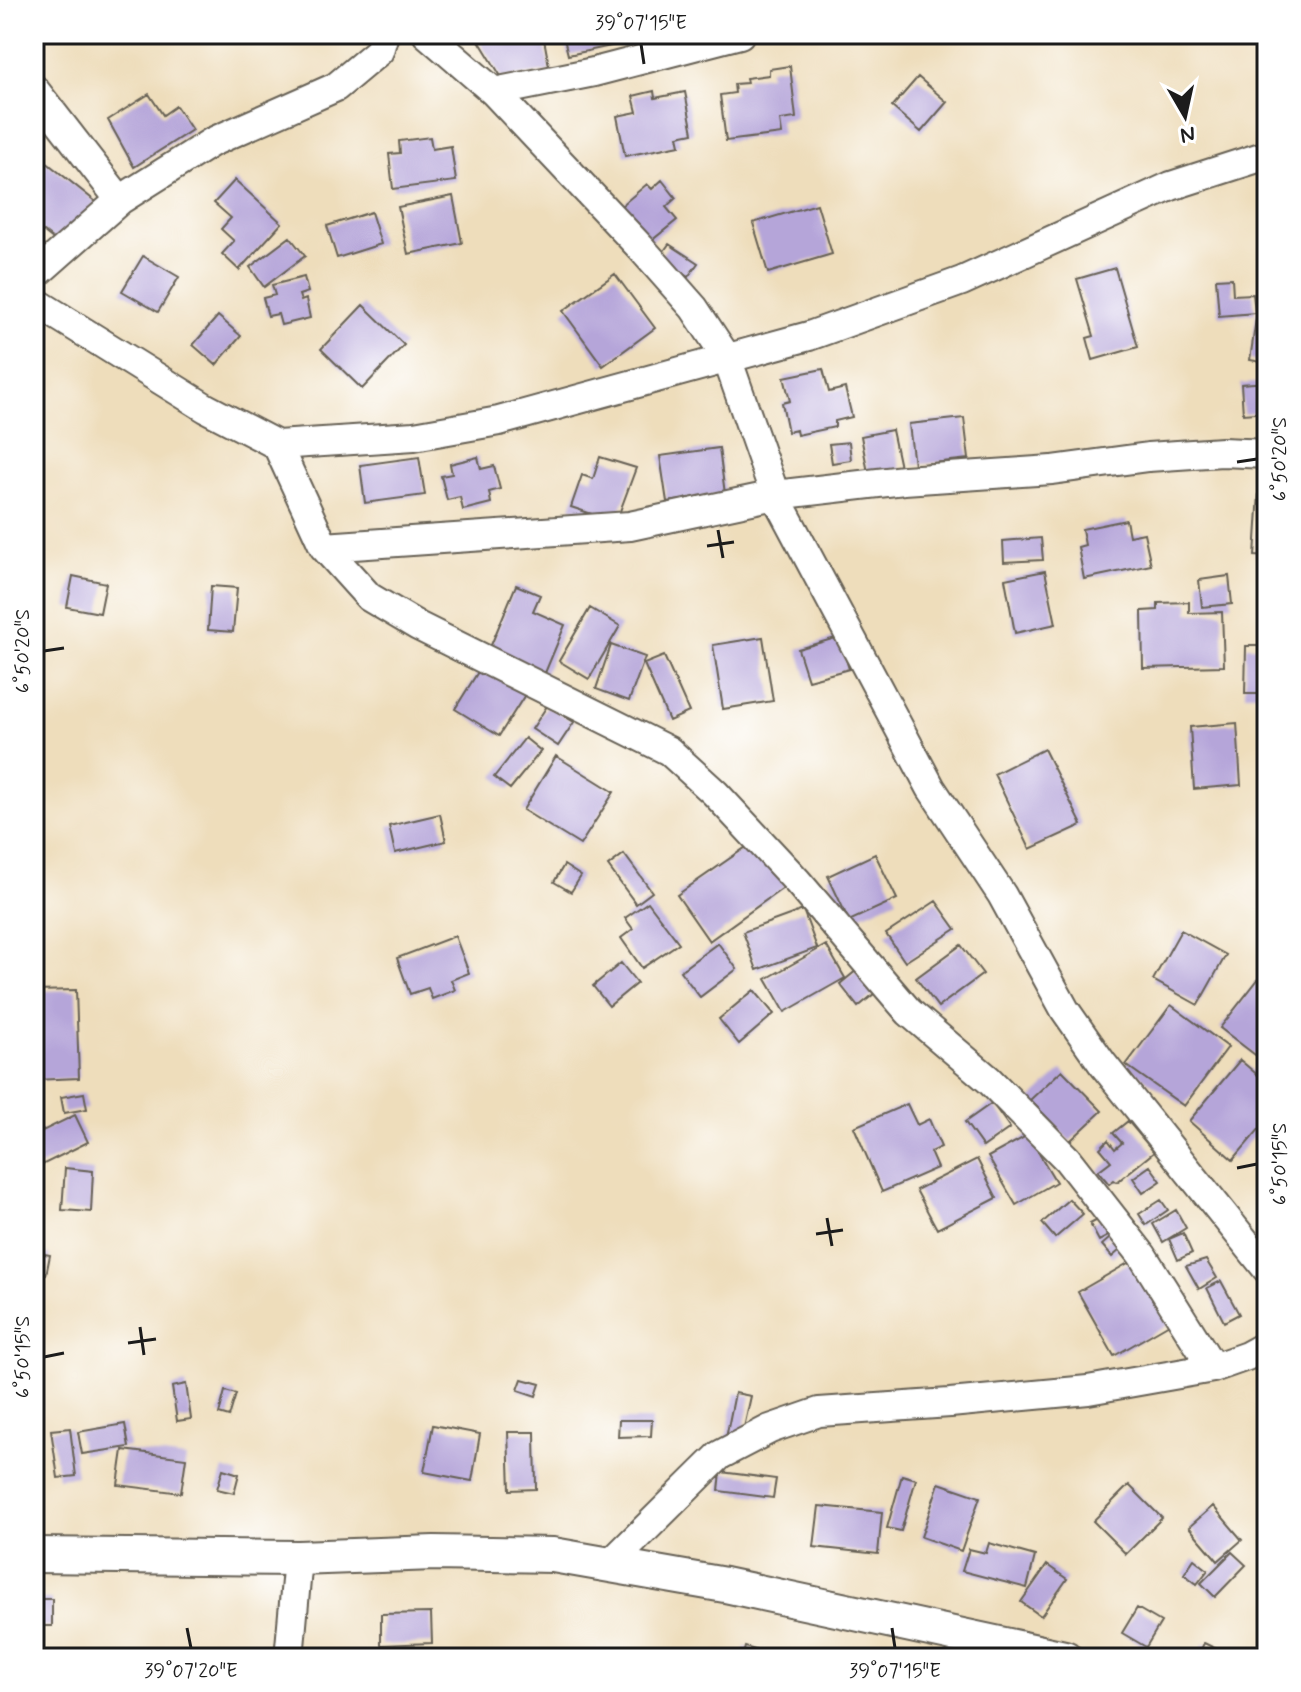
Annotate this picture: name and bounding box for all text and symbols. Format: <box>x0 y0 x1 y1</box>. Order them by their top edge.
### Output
text: 39°07'15"E <box>595 10 687 37</box>
north arrow <box>1145 76 1225 156</box>
text: N <box>1178 119 1197 149</box>
text: 6°50'20"S <box>1267 417 1294 501</box>
text: 6°50'20"S <box>10 609 37 693</box>
text: 6°50'15"S <box>1267 1123 1294 1205</box>
text: 6°50'15"S <box>10 1316 37 1398</box>
text: 39°07'20"E <box>144 1658 238 1685</box>
text: 39°07'15"E <box>849 1658 941 1685</box>

